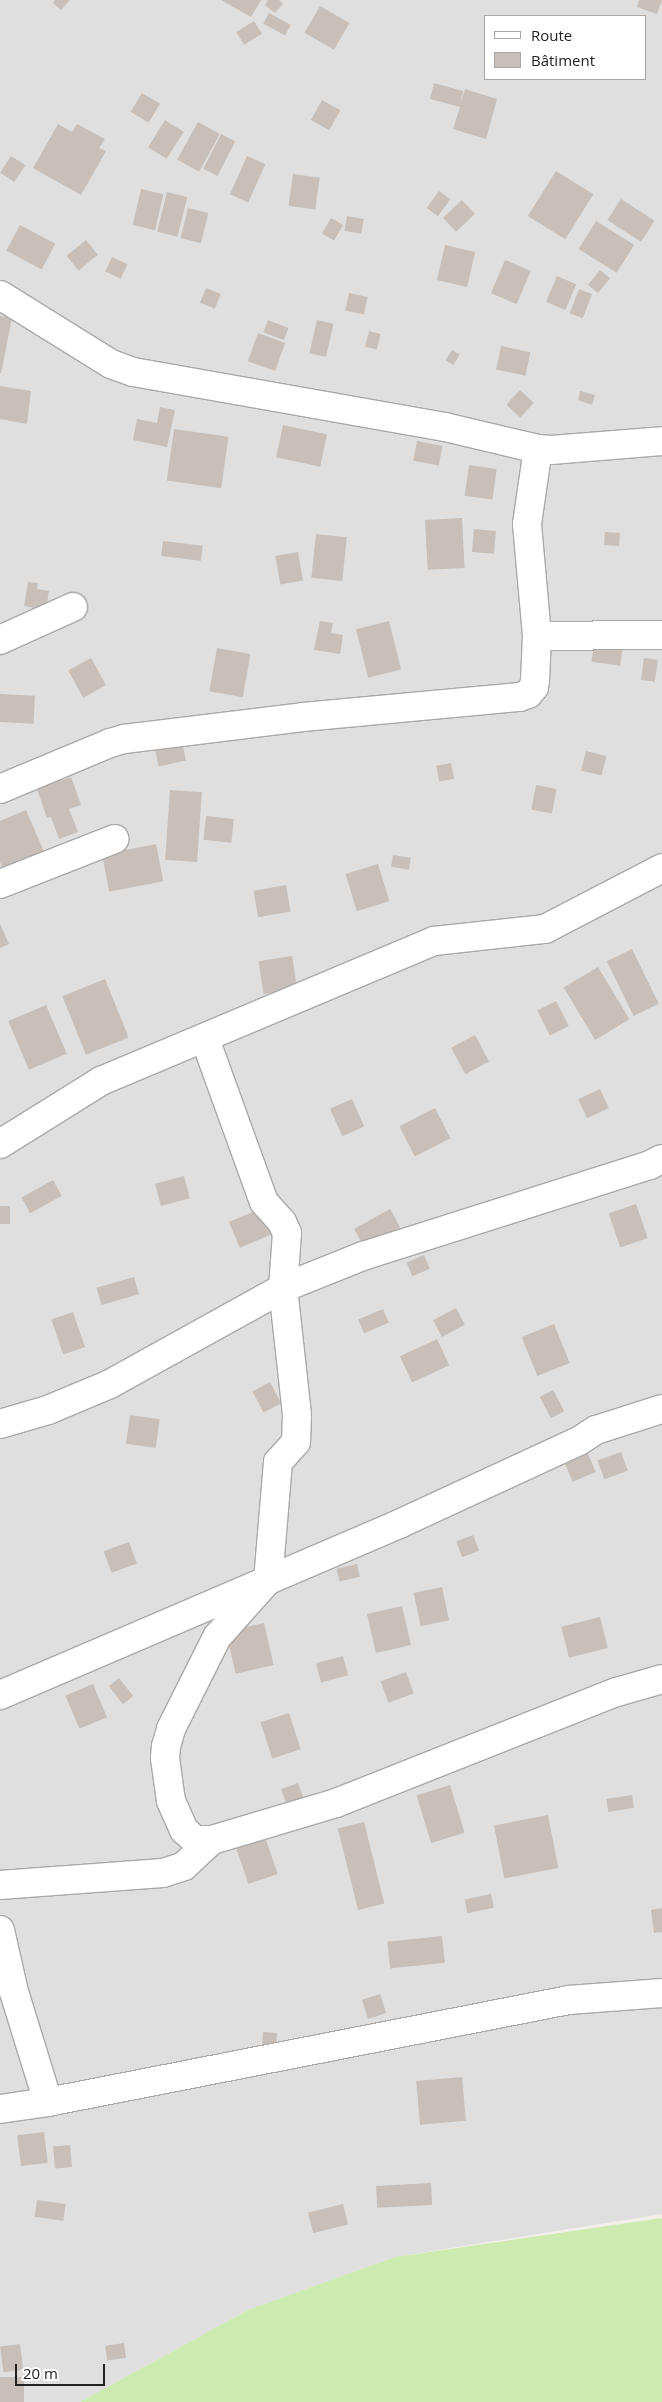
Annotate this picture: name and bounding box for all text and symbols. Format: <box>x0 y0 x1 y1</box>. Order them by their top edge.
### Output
legend <box>484 15 647 80</box>
text: Route <box>531 25 572 45</box>
text: Bâtiment <box>531 50 595 70</box>
scale bar <box>18 2354 108 2386</box>
text: 20 m <box>23 2363 58 2383</box>

